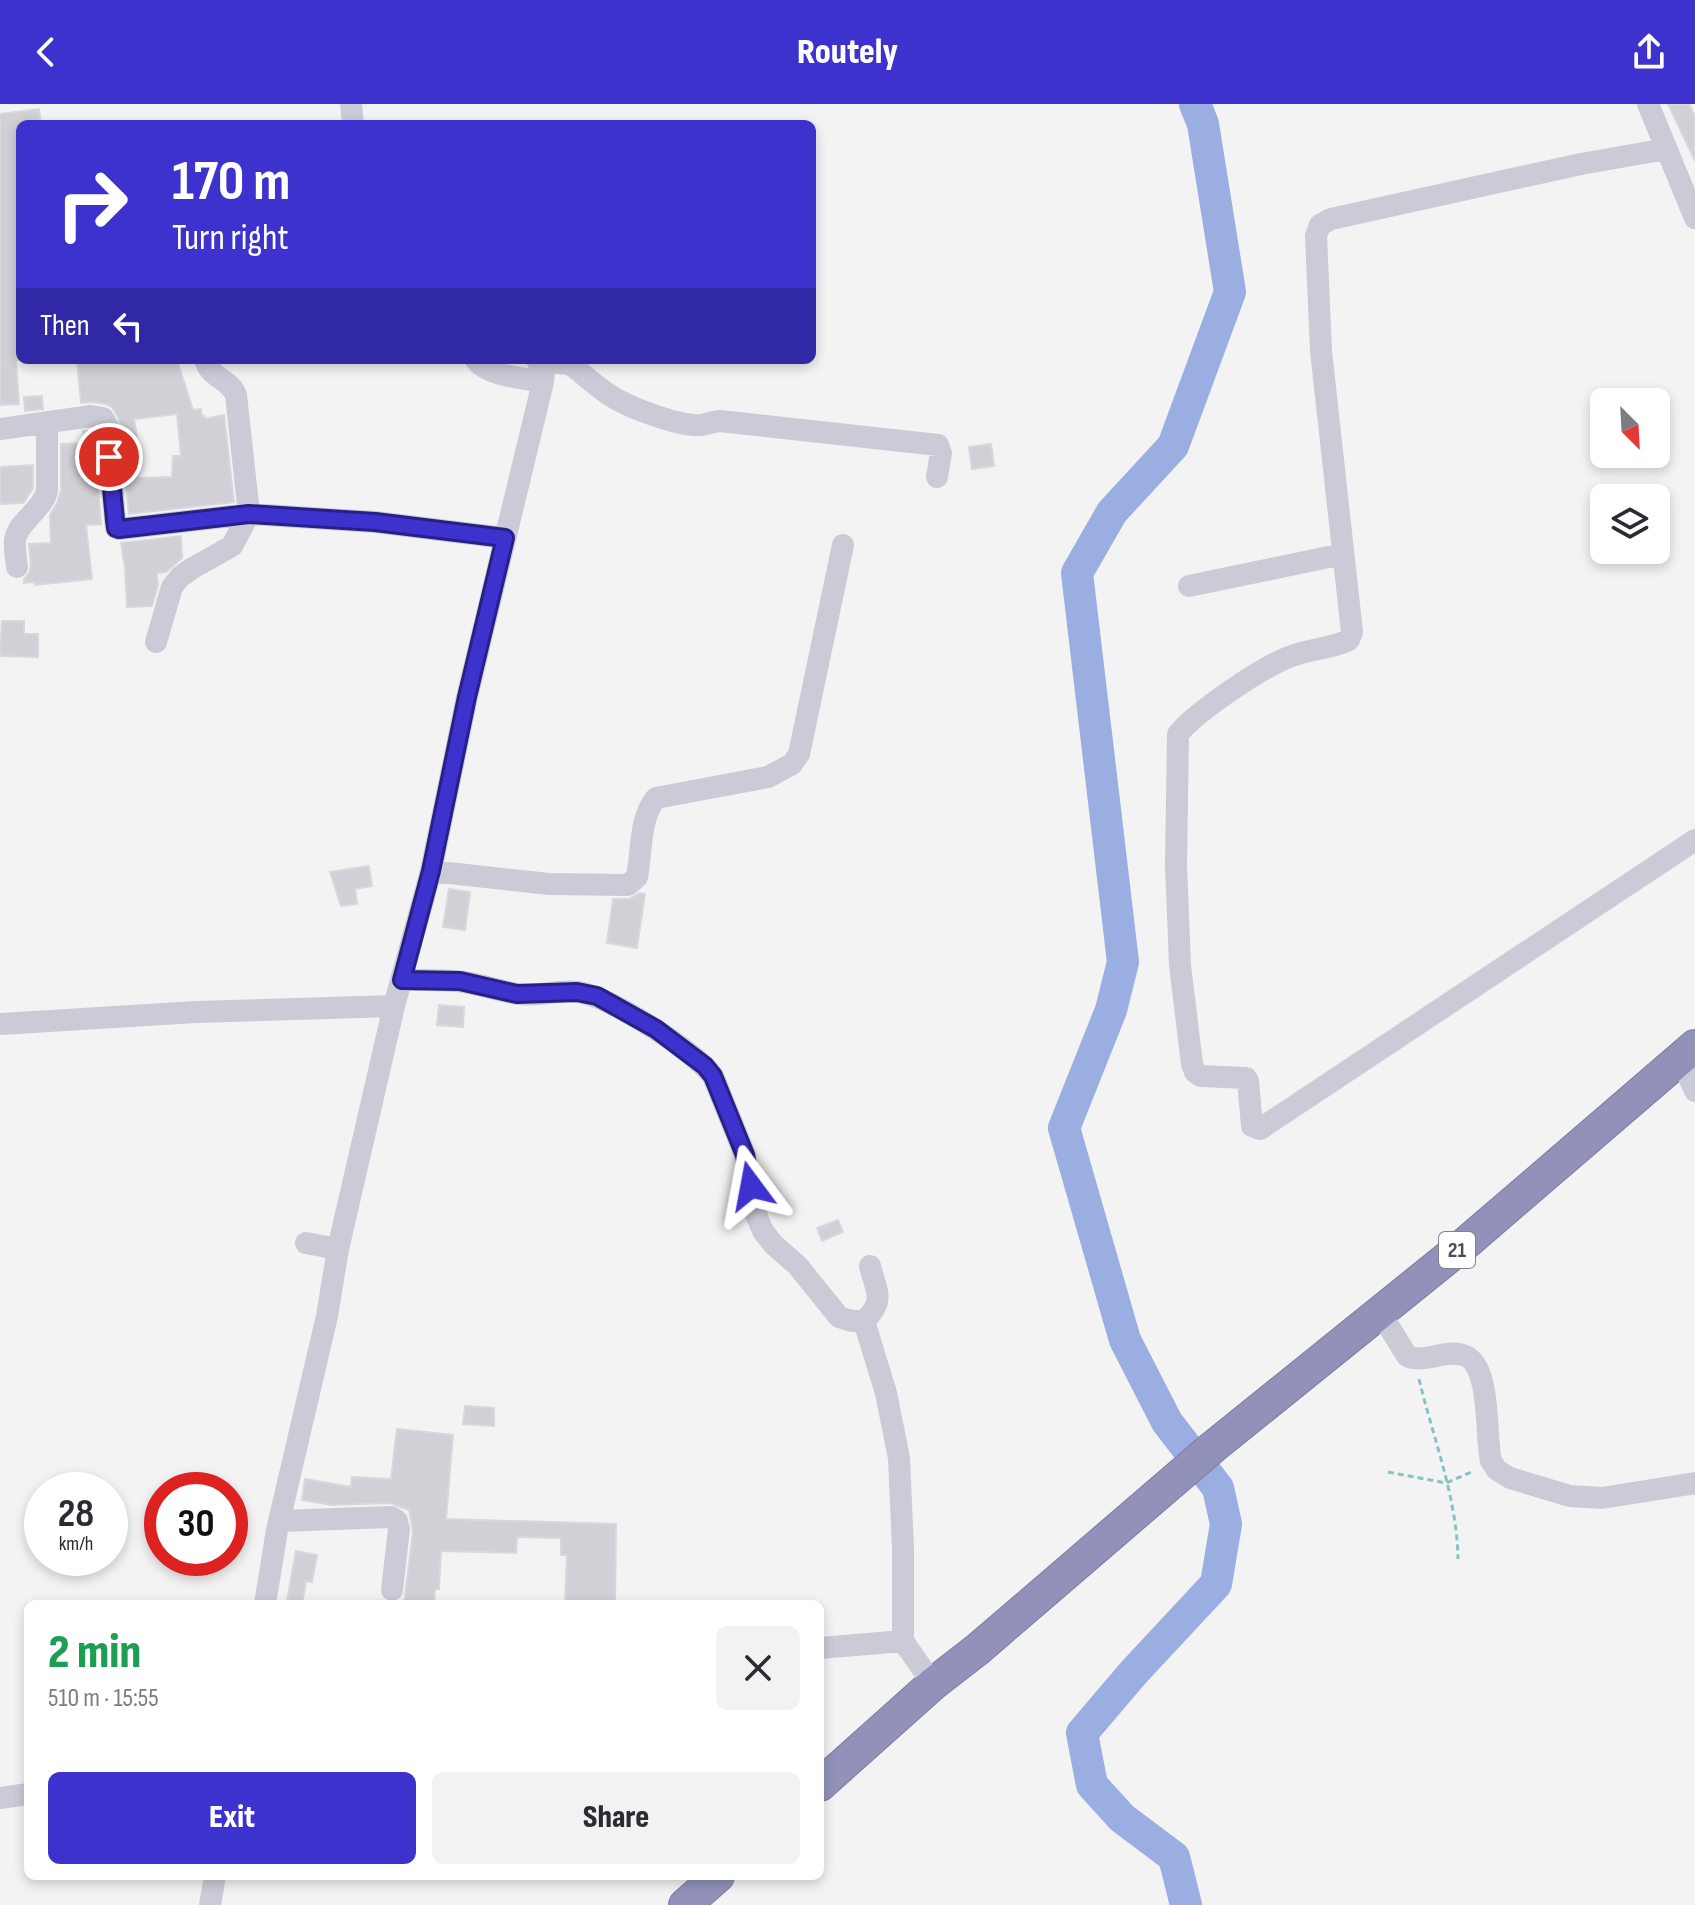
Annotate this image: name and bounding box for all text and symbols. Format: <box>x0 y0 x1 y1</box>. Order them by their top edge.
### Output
icon: back <box>24 30 68 74</box>
icon: share <box>1627 30 1671 74</box>
text: Routely <box>797 31 898 74</box>
text: 170 m <box>172 149 290 216</box>
icon: right <box>40 152 144 256</box>
text: Turn right <box>172 217 289 260</box>
icon: left <box>106 304 150 348</box>
text: Then <box>40 308 90 344</box>
north arrow <box>1590 388 1670 468</box>
map controls <box>1590 388 1670 564</box>
pin <box>75 423 143 491</box>
icon: arrive <box>87 435 131 479</box>
button: layers <box>1590 484 1670 564</box>
position arrow <box>709 1144 793 1228</box>
road number: 21 <box>1439 1232 1475 1268</box>
speed limit sign: 30 <box>144 1472 248 1576</box>
text: 28 <box>58 1490 94 1538</box>
text: km/h <box>59 1532 93 1556</box>
text: 2 min <box>48 1624 141 1681</box>
button: close <box>716 1626 800 1710</box>
text: 510 m · 15:55 <box>48 1683 159 1714</box>
button: Exit <box>48 1772 416 1864</box>
button: Share <box>432 1772 800 1864</box>

